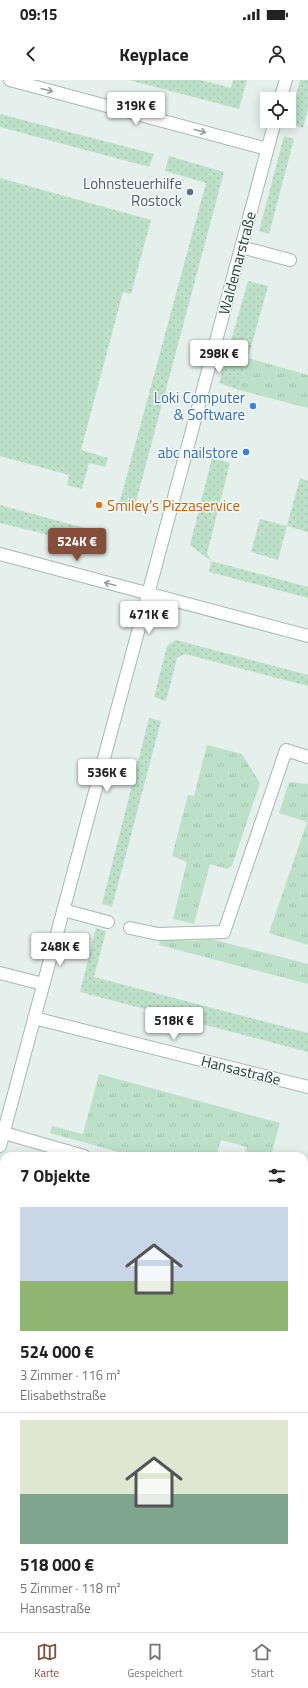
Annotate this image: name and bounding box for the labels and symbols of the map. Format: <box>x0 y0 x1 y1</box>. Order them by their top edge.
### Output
one-way arrow <box>41 87 54 94</box>
pin: 319K € <box>103 92 169 126</box>
one-way arrow <box>193 127 206 135</box>
place label: Lohnsteuerhilfe Rostock <box>83 172 182 212</box>
marker: Lohnsteuerhilfe Rostock <box>185 187 195 197</box>
street label: Waldemarstraße <box>212 209 262 317</box>
pin: 298K € <box>186 340 252 374</box>
place label: Loki Computer & Software <box>154 386 245 426</box>
marker: Loki Computer & Software <box>248 401 258 411</box>
place label: abc nailstore <box>158 441 238 464</box>
marker: abc nailstore <box>241 447 251 457</box>
place label: Smiley’s Pizzaservice <box>107 494 240 517</box>
marker: Smiley’s Pizzaservice <box>94 500 104 510</box>
pin: 524K € <box>44 528 110 562</box>
one-way arrow <box>104 579 117 587</box>
pin: 471K € <box>116 601 182 635</box>
pin: 536K € <box>74 759 140 793</box>
pin: 248K € <box>27 933 93 967</box>
pin: 518K € <box>141 1007 207 1041</box>
street label: Hansastraße <box>199 1049 283 1091</box>

